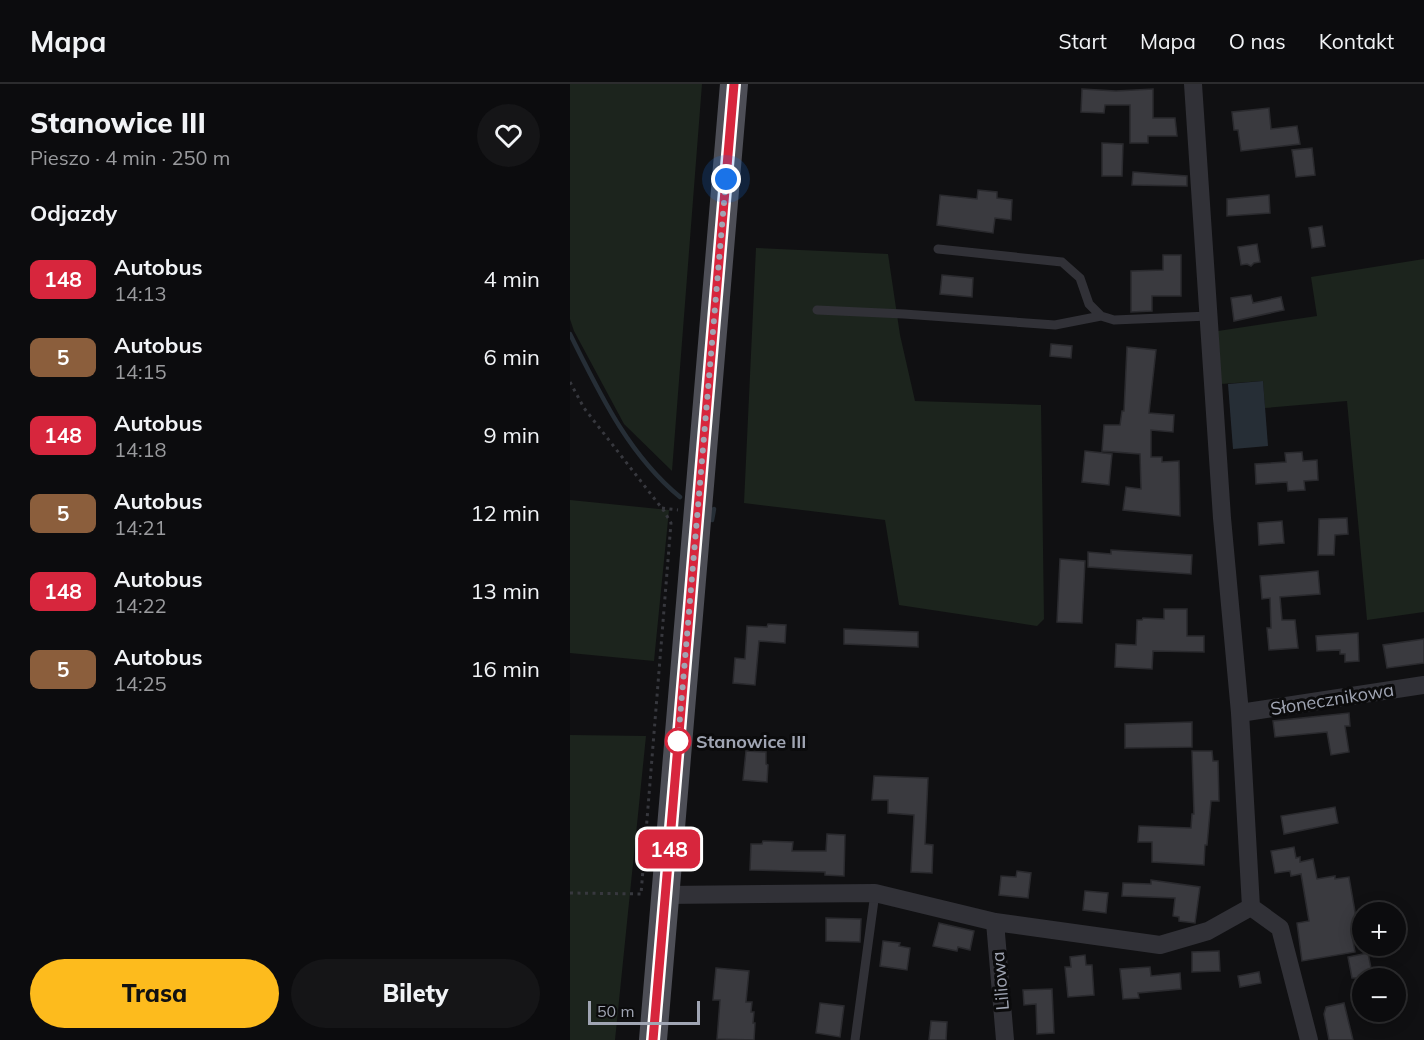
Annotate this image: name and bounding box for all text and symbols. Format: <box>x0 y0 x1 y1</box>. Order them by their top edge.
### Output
text: Mapa <box>30 24 106 59</box>
text: Start <box>1058 28 1107 54</box>
text: Mapa <box>1140 28 1196 54</box>
text: O nas <box>1229 28 1286 54</box>
text: Kontakt <box>1319 28 1394 54</box>
button: heart <box>477 104 540 167</box>
text: Stanowice III <box>30 105 206 140</box>
text: Pieszo · 4 min · 250 m <box>30 145 230 170</box>
your location <box>711 164 741 194</box>
text: Odjazdy <box>30 199 117 227</box>
text: Autobus <box>114 253 203 281</box>
text: 4 min <box>484 265 540 293</box>
text: 148 <box>44 266 82 292</box>
text: 14:13 <box>114 281 167 306</box>
text: Autobus <box>114 331 203 359</box>
text: 6 min <box>484 343 540 371</box>
text: 5 <box>57 344 69 370</box>
text: 14:15 <box>114 359 167 384</box>
text: Autobus <box>114 409 203 437</box>
text: 9 min <box>484 421 540 449</box>
text: 148 <box>44 422 82 448</box>
text: 14:18 <box>114 437 167 462</box>
text: Autobus <box>114 487 203 515</box>
text: 12 min <box>470 499 540 527</box>
text: 5 <box>57 500 69 526</box>
text: 14:21 <box>114 515 167 540</box>
text: Autobus <box>114 565 203 593</box>
text: 13 min <box>470 577 540 605</box>
text: 148 <box>44 578 82 604</box>
text: 14:22 <box>114 593 167 618</box>
text: Autobus <box>114 643 203 671</box>
text: 16 min <box>470 655 540 683</box>
text: 5 <box>57 656 69 682</box>
text: 14:25 <box>114 671 167 696</box>
street label: Słonecznikowa <box>1269 678 1395 720</box>
marker: Stanowice III <box>665 728 691 754</box>
place label: Stanowice III <box>696 730 806 753</box>
line badge: 148 <box>634 830 704 868</box>
text: 148 <box>650 836 688 862</box>
map controls <box>1352 902 1406 1022</box>
button: + <box>1352 902 1406 956</box>
street label: Liliowa <box>986 951 1014 1011</box>
button: Trasa <box>30 959 279 1028</box>
button: Bilety <box>291 959 540 1028</box>
button: − <box>1352 968 1406 1022</box>
scale bar <box>588 998 700 1026</box>
text: 50 m <box>597 1001 634 1021</box>

